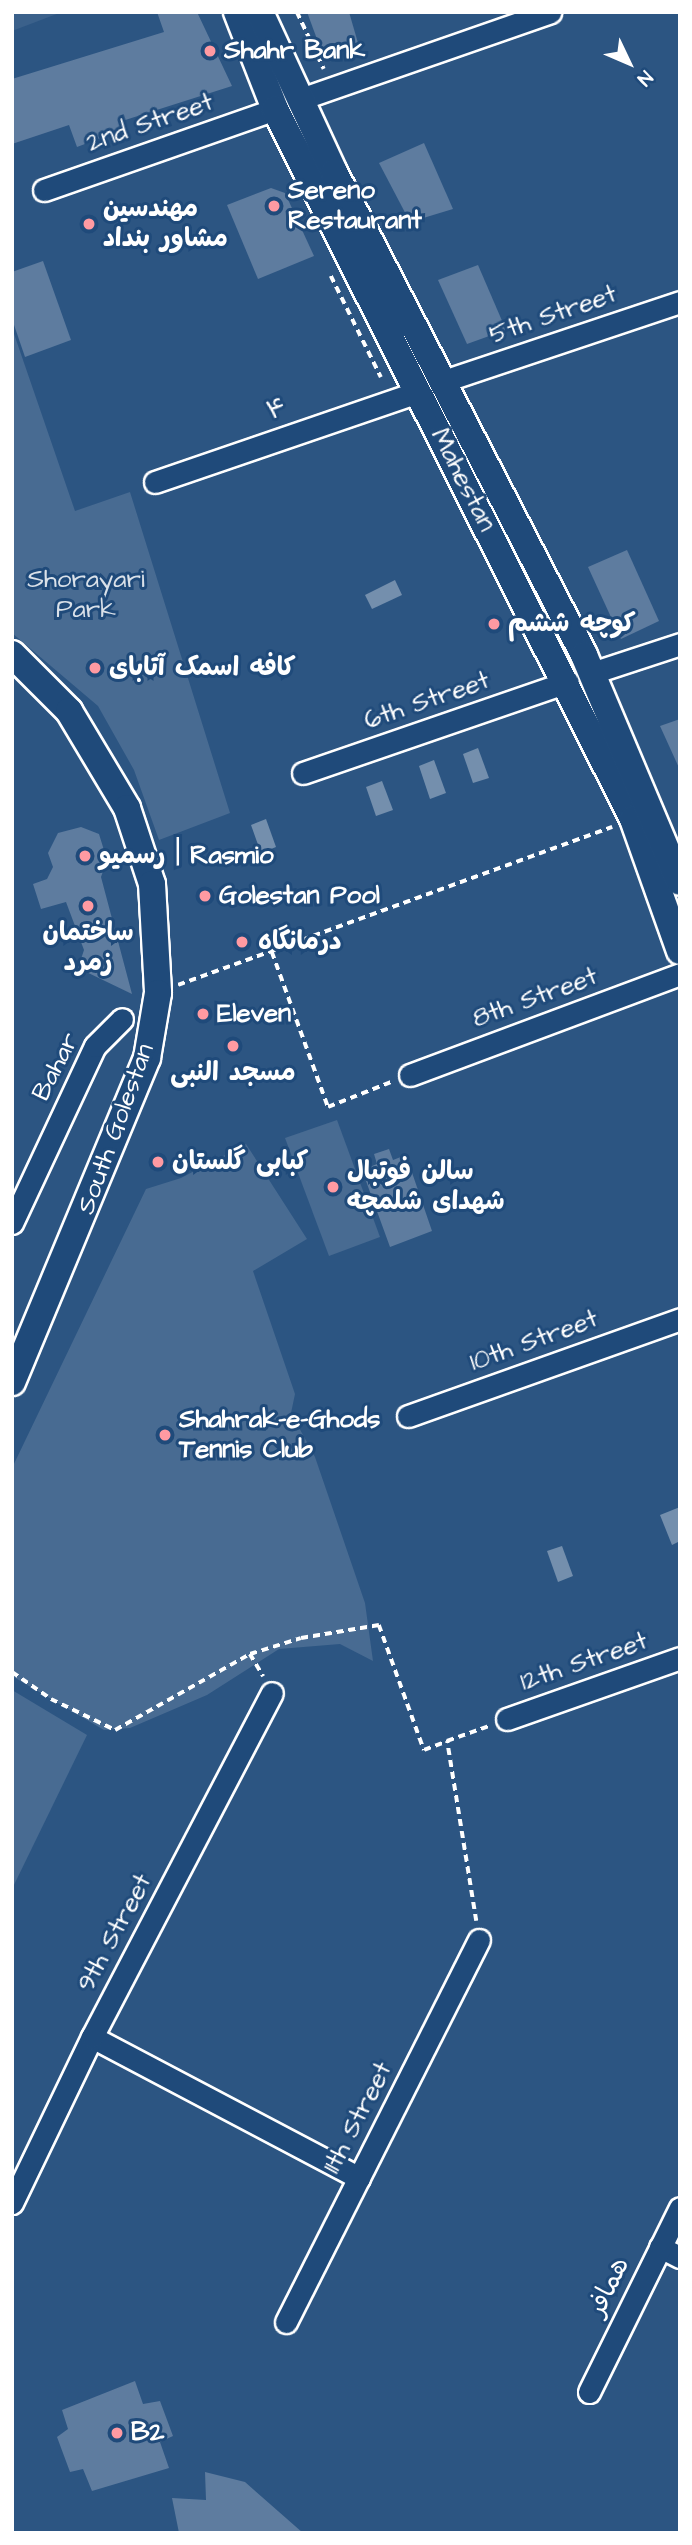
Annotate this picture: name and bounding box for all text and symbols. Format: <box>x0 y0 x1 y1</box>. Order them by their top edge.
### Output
north arrow <box>594 28 664 98</box>
place label: Shahr Bank <box>224 35 365 67</box>
marker: Shahr Bank <box>202 43 218 59</box>
text: N <box>631 64 658 92</box>
street label: 2nd Street <box>83 87 217 159</box>
place label: Sereno Restaurant <box>288 175 422 236</box>
place label: مهندسین مشاور بنداد <box>103 193 228 255</box>
marker: Sereno Restaurant <box>266 198 282 214</box>
marker: مهندسین مشاور بنداد <box>81 216 97 232</box>
street label: 5th Street <box>485 279 621 351</box>
street label: ۴ <box>263 392 291 428</box>
street label: Mahestan <box>424 423 502 537</box>
park label: Shorayari Park <box>27 564 145 626</box>
place label: کوچه ششم <box>508 608 635 640</box>
marker: کوچه ششم <box>486 616 502 632</box>
place label: کافه اسمک آتابای <box>109 652 296 684</box>
marker: کافه اسمک آتابای <box>87 660 103 676</box>
street label: 6th Street <box>360 665 494 737</box>
place label: رسمیو | Rasmio <box>99 840 274 872</box>
marker: رسمیو | Rasmio <box>77 848 93 864</box>
place label: Golestan Pool <box>219 880 380 912</box>
marker: Golestan Pool <box>197 888 213 904</box>
marker: ساختمان زمرد <box>80 898 96 914</box>
place label: ساختمان زمرد <box>42 917 134 978</box>
place label: درمانگاه <box>258 926 342 958</box>
marker: درمانگاه <box>232 932 252 952</box>
street label: 8th Street <box>468 961 602 1035</box>
place label: Eleven <box>217 998 291 1030</box>
marker: Eleven <box>195 1006 211 1022</box>
street label: Bahar <box>26 1028 86 1106</box>
marker: مسجد النبی <box>225 1038 241 1054</box>
street label: South Golestan <box>71 1040 161 1218</box>
place label: مسجد النبی <box>170 1057 296 1089</box>
place label: کبابی گلستان <box>172 1146 308 1178</box>
marker: کبابی گلستان <box>150 1154 166 1170</box>
place label: سالن فوتبال شهدای شلمچه <box>347 1156 505 1218</box>
marker: سالن فوتبال شهدای شلمچه <box>325 1179 341 1195</box>
street label: 10th Street <box>466 1303 602 1379</box>
place label: Shahrak-e-Ghods Tennis Club <box>179 1404 380 1466</box>
marker: Shahrak-e-Ghods Tennis Club <box>157 1427 173 1443</box>
street label: 12th Street <box>516 1626 652 1698</box>
street label: 9th Street <box>71 1869 159 1997</box>
street label: 11th Street <box>317 2057 399 2179</box>
street label: همافر <box>581 2252 637 2322</box>
place label: B2 <box>131 2417 164 2449</box>
marker: B2 <box>109 2425 125 2441</box>

